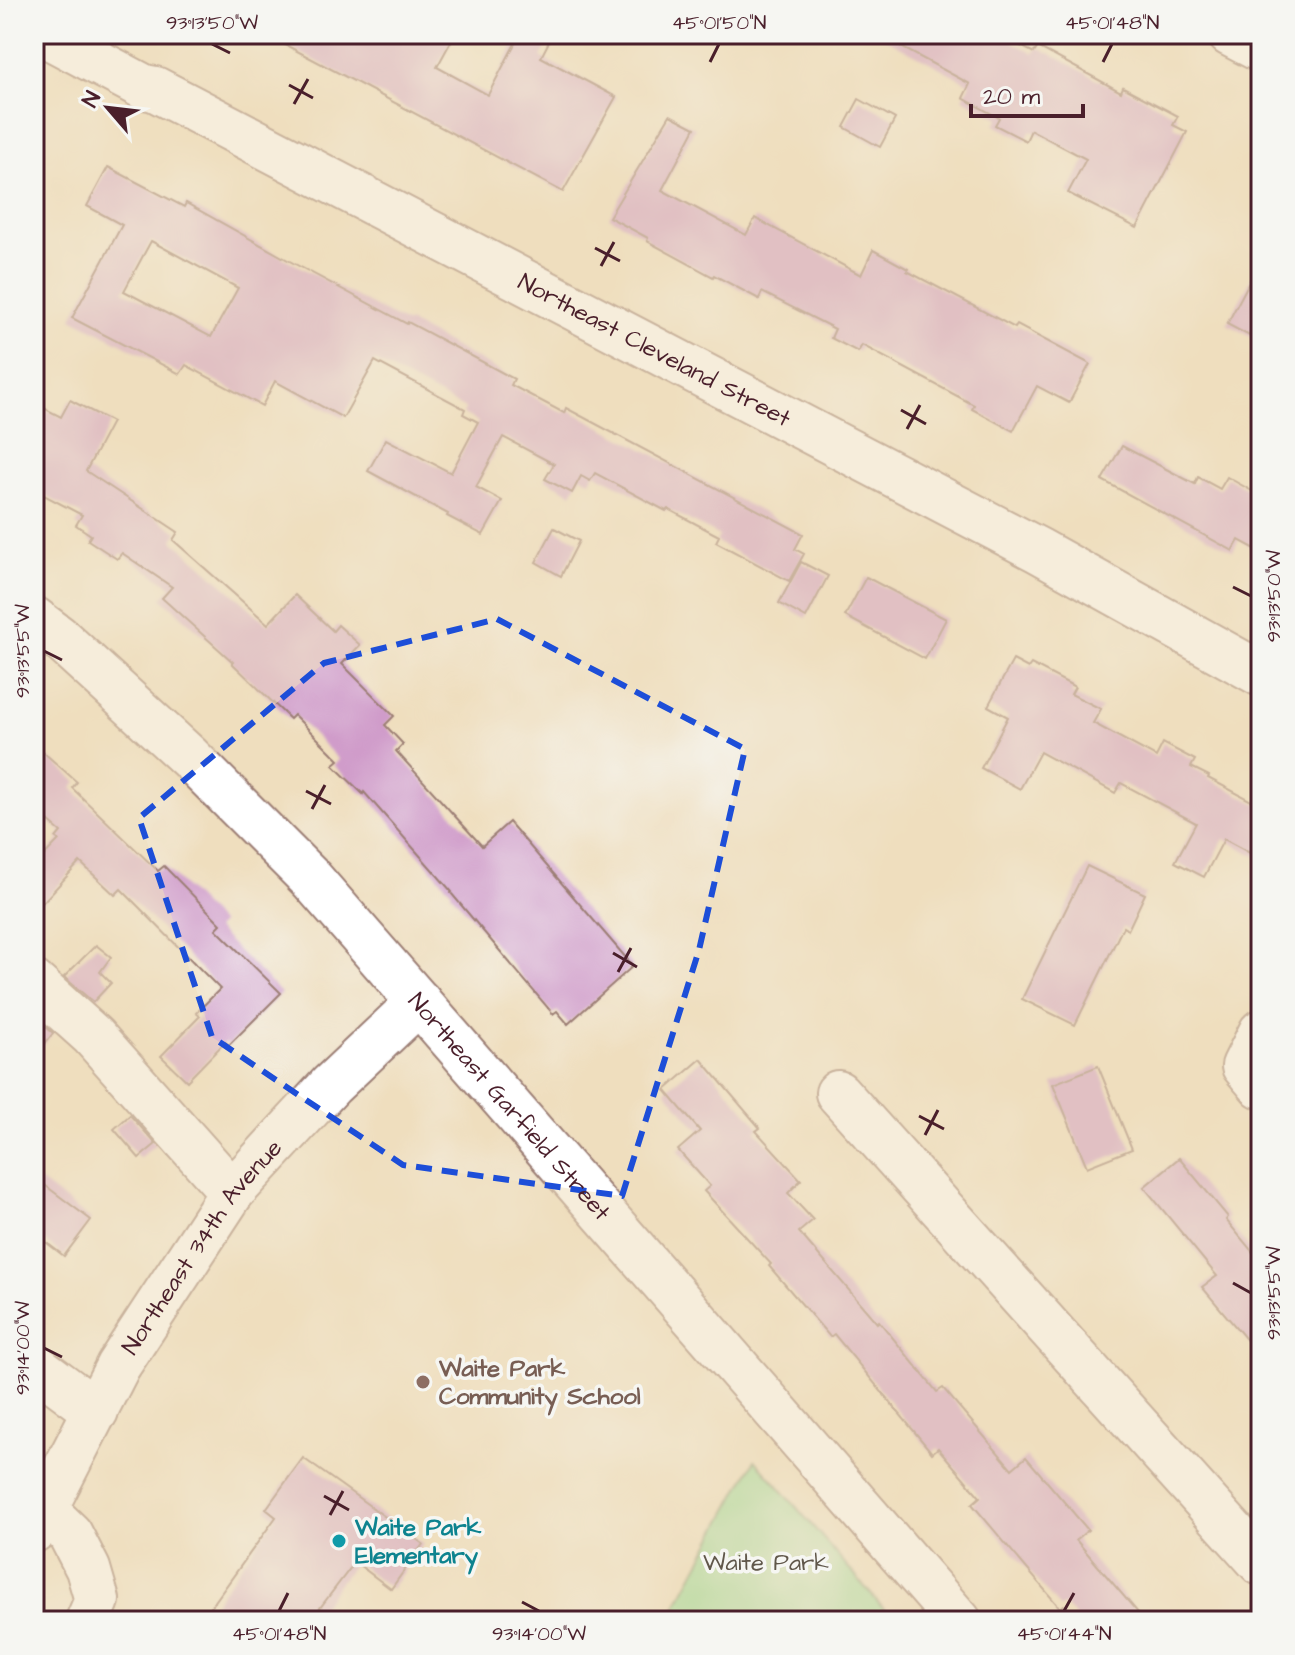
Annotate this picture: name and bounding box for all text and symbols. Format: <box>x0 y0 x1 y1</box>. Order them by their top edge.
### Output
text: 93°13'50"W <box>166 9 258 37</box>
text: 45°01'50"N <box>672 9 766 37</box>
text: 45°01'48"N <box>1065 9 1159 37</box>
north arrow <box>68 68 148 148</box>
scale bar <box>971 68 1083 118</box>
text: 20 m <box>983 80 1040 114</box>
text: N <box>75 86 109 113</box>
street label: Northeast Cleveland Street <box>512 266 797 436</box>
text: 93°13'50"W <box>1260 550 1288 642</box>
text: 93°13'55"W <box>9 604 37 698</box>
street label: Northeast Garfield Street <box>400 986 618 1229</box>
street label: Northeast 34th Avenue <box>114 1132 290 1362</box>
text: 93°13'55"W <box>1260 1246 1288 1340</box>
text: 93°14'00"W <box>9 1301 37 1395</box>
place label: Waite Park Community School <box>438 1352 641 1416</box>
marker: Waite Park Community School <box>414 1373 432 1391</box>
place label: Waite Park Elementary <box>354 1511 481 1575</box>
marker: Waite Park Elementary <box>330 1532 348 1550</box>
park label: Waite Park <box>703 1546 829 1580</box>
text: 45°01'48"N <box>232 1620 326 1648</box>
text: 93°14'00"W <box>492 1620 586 1648</box>
text: 45°01'44"N <box>1016 1620 1112 1648</box>

